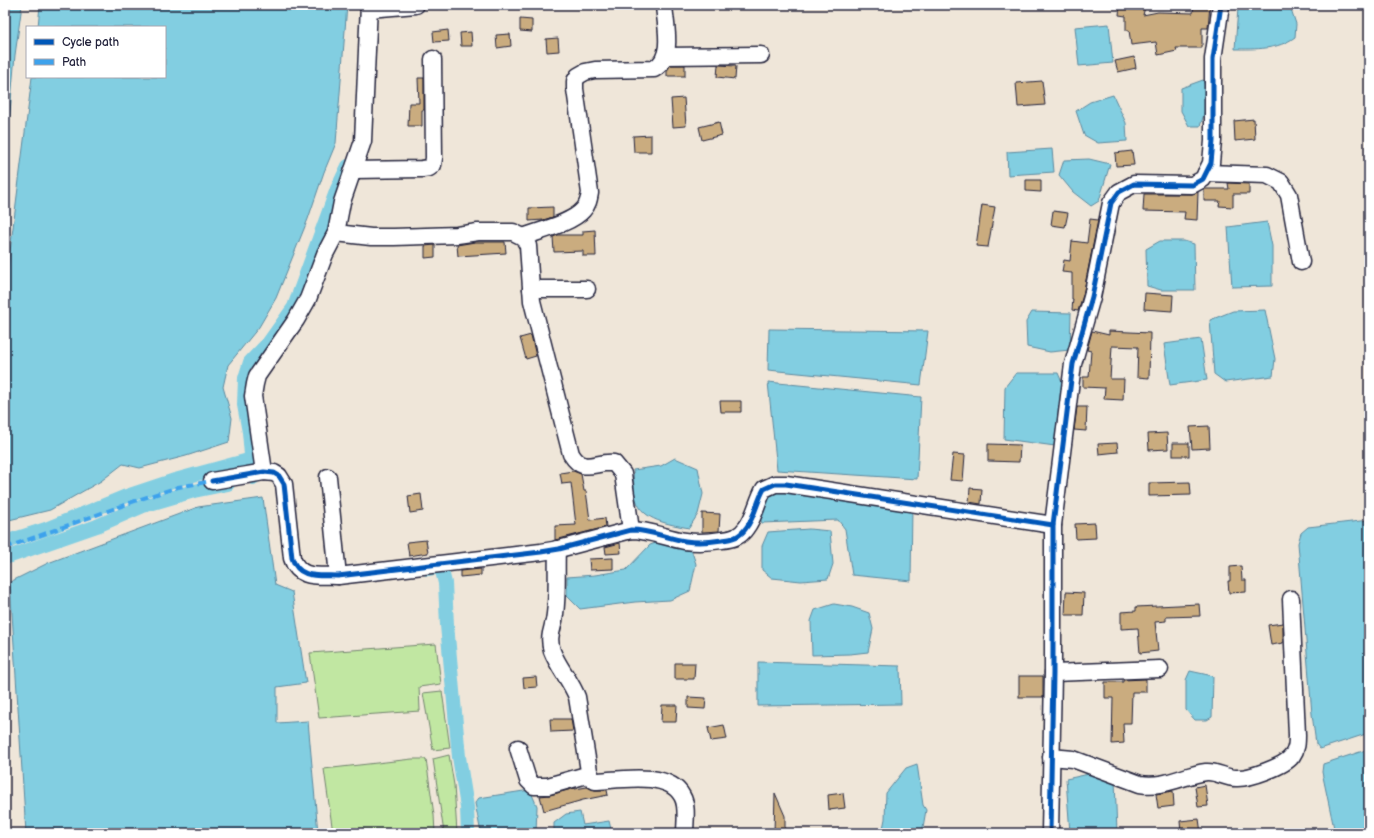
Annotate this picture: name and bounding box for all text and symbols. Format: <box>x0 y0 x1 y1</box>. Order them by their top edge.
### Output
legend <box>26 26 166 78</box>
text: Cycle path <box>62 35 119 50</box>
text: Path <box>62 55 87 70</box>

